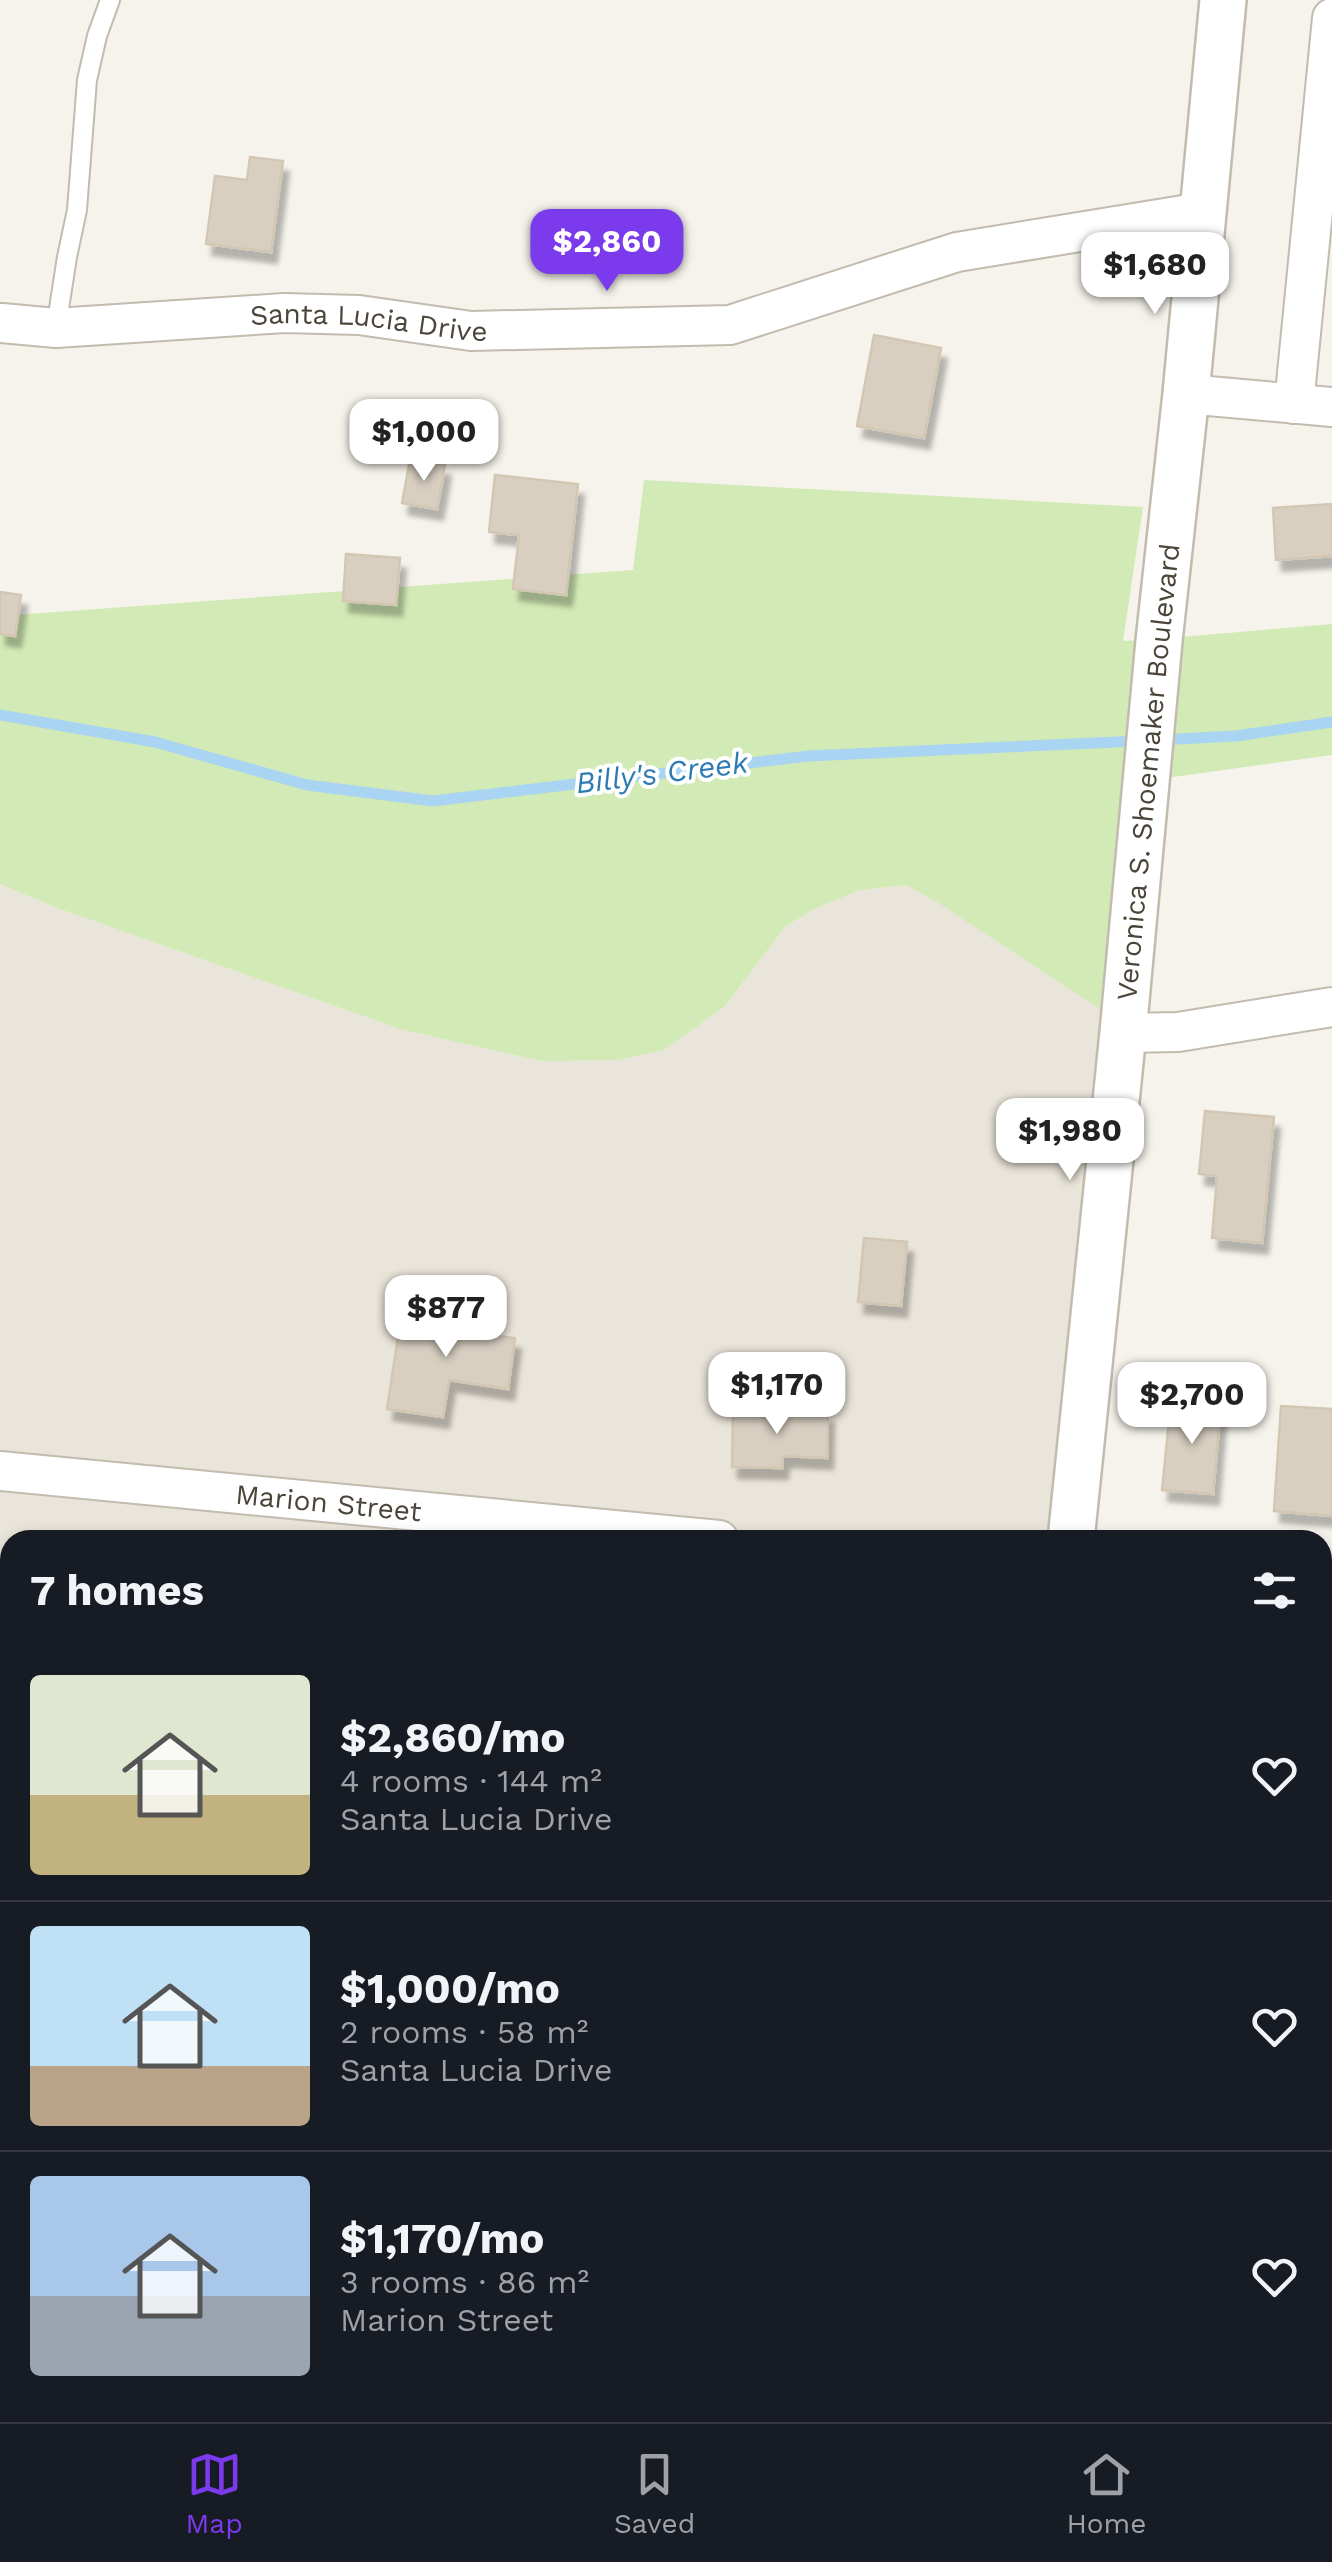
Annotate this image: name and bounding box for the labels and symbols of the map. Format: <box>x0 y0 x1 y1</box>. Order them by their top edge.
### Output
pin: $2,860 <box>526 209 688 294</box>
pin: $1,680 <box>1074 232 1236 317</box>
street label: Santa Lucia Drive <box>249 297 488 348</box>
pin: $1,000 <box>343 399 505 484</box>
street label: Veronica S. Shoemaker Boulevard <box>1110 542 1187 1002</box>
water label: Billy's Creek <box>574 744 752 800</box>
pin: $1,980 <box>989 1098 1151 1183</box>
pin: $877 <box>387 1275 505 1360</box>
pin: $1,170 <box>696 1352 858 1437</box>
pin: $2,700 <box>1111 1362 1273 1447</box>
street label: Marion Street <box>234 1478 423 1528</box>

